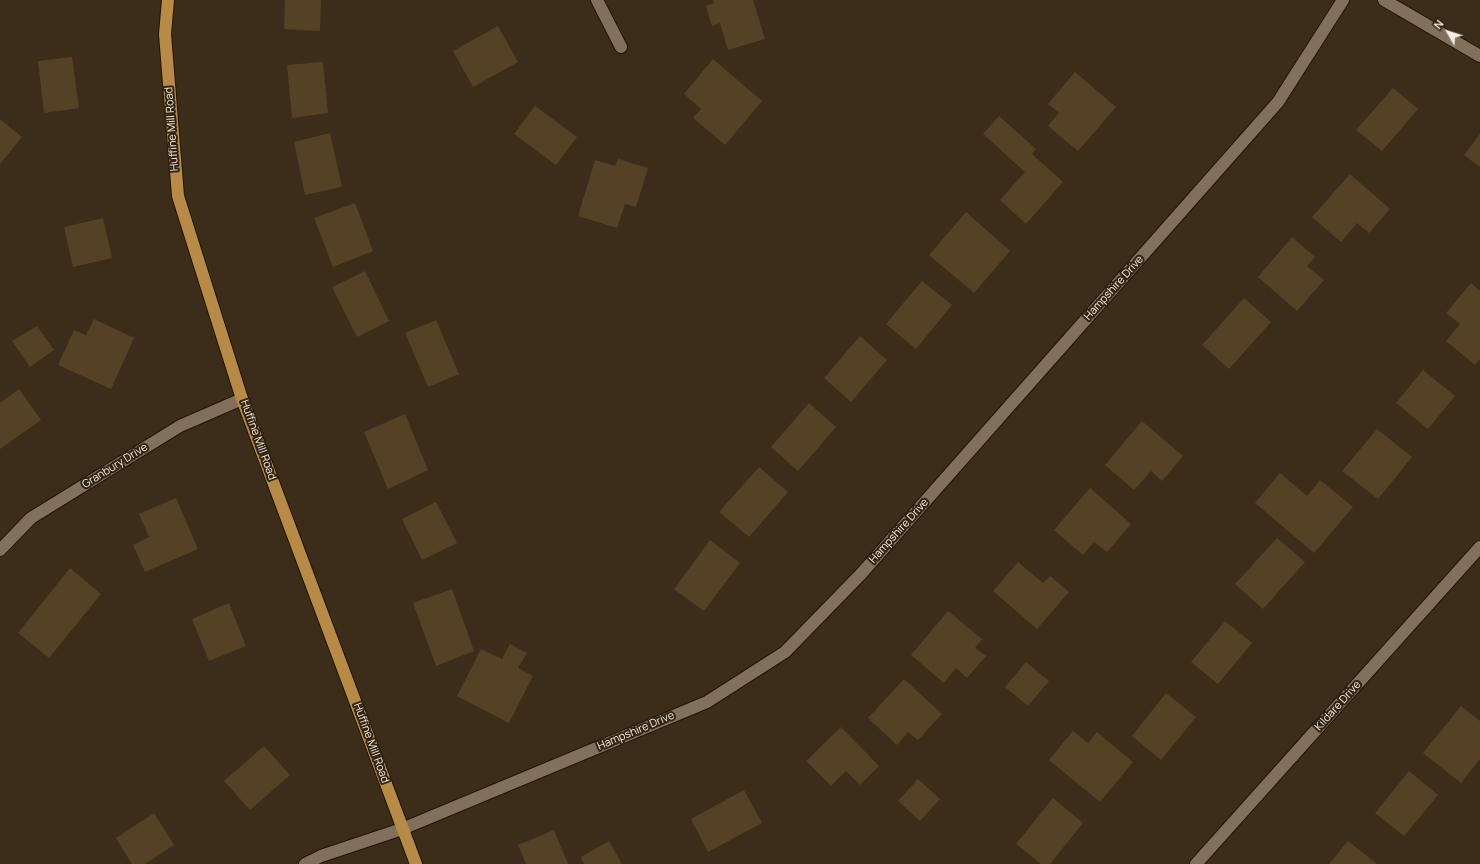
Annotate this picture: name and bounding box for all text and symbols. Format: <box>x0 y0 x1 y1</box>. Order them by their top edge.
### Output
north arrow <box>1428 12 1468 52</box>
text: N <box>1430 16 1447 32</box>
street label: Huffine Mill Road <box>162 86 182 172</box>
street label: Hampshire Drive <box>1081 253 1147 323</box>
street label: Huffine Mill Road <box>237 398 279 482</box>
street label: Granbury Drive <box>80 441 150 491</box>
street label: Hampshire Drive <box>866 496 932 566</box>
street label: Kildare Drive <box>1312 678 1364 734</box>
street label: Huffine Mill Road <box>350 701 392 785</box>
street label: Hampshire Drive <box>595 709 677 753</box>

